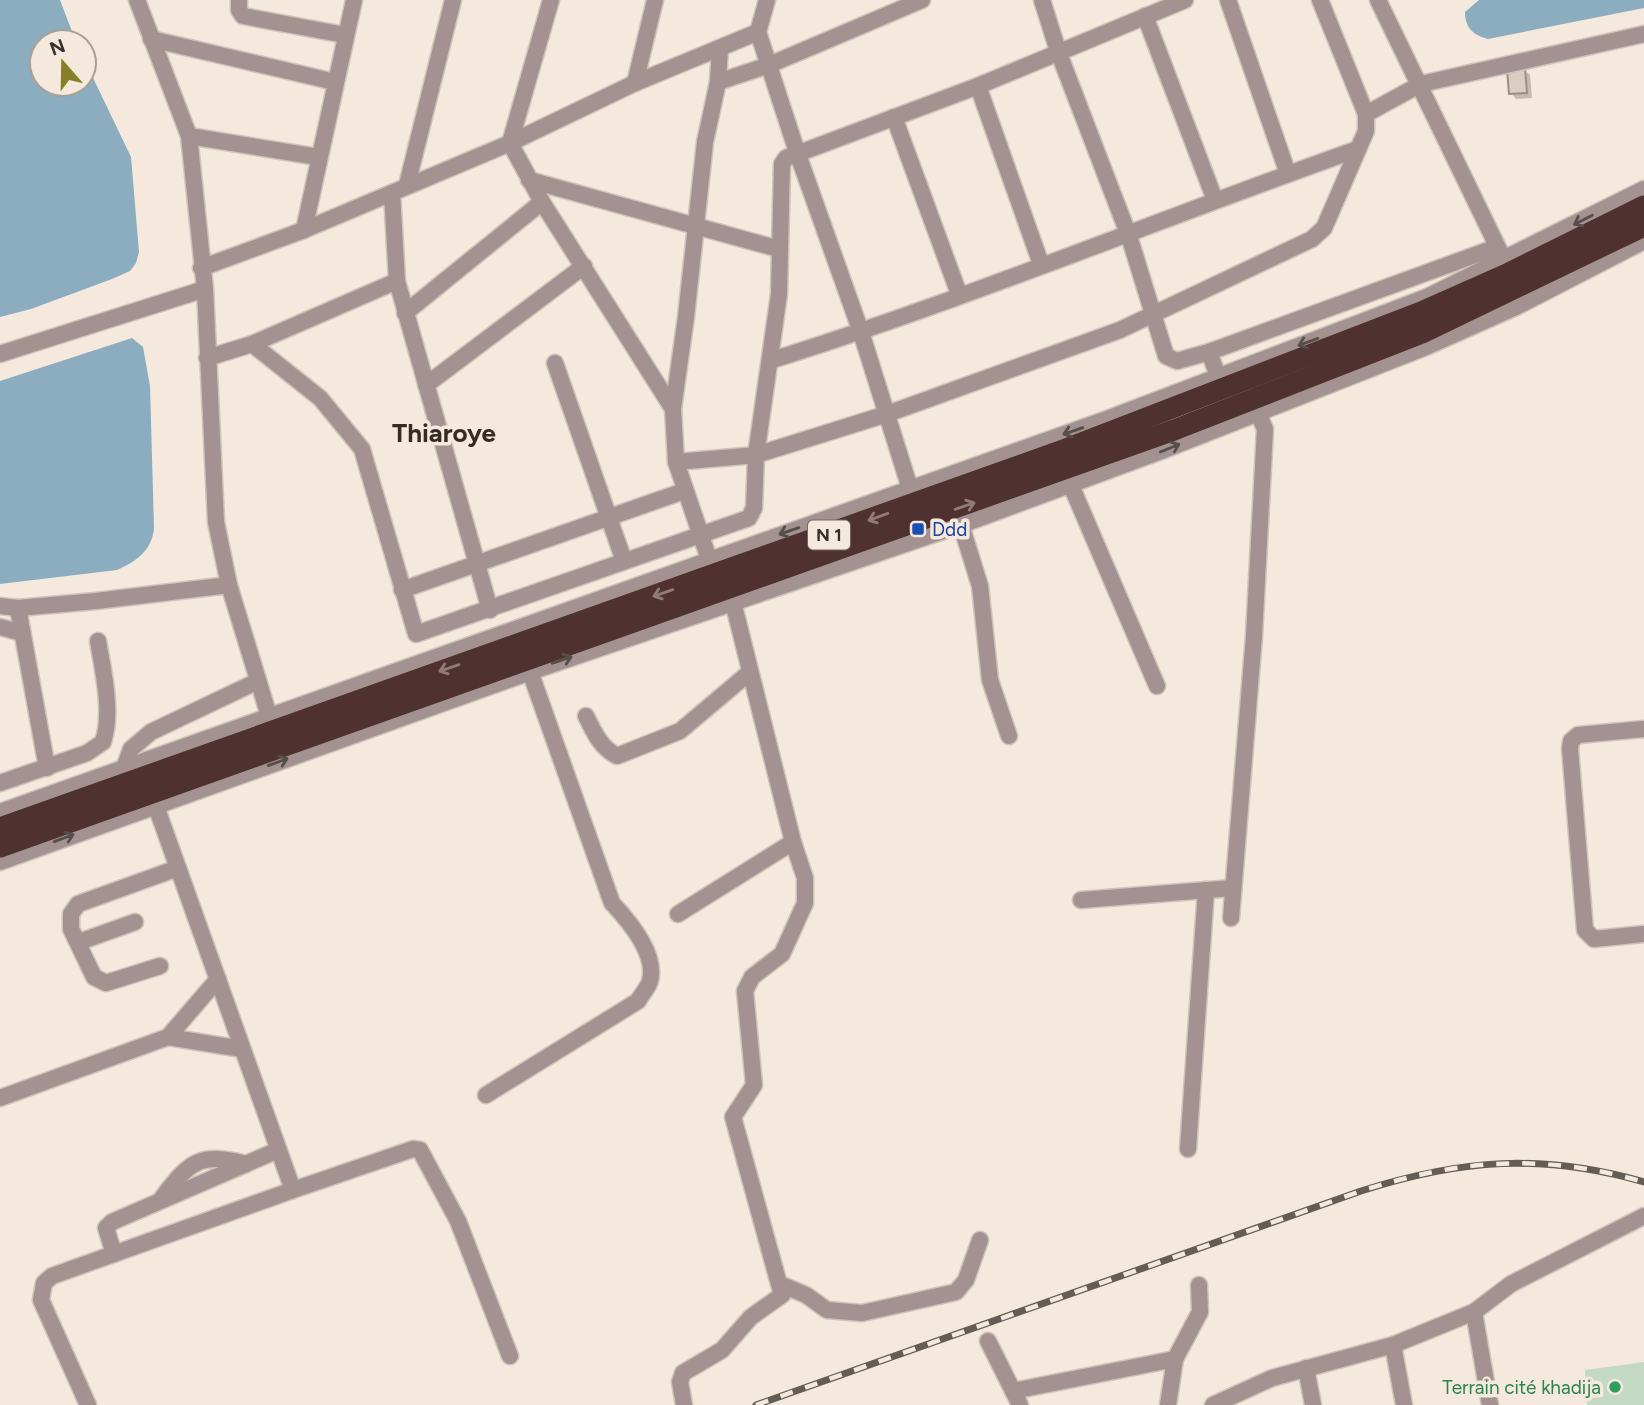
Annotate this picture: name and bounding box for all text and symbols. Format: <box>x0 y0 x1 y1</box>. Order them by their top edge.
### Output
north arrow <box>28 28 98 98</box>
text: N <box>47 34 68 61</box>
one-way arrow <box>1573 213 1594 227</box>
one-way arrow <box>1298 336 1320 349</box>
district label: Thiaroye <box>392 417 496 449</box>
one-way arrow <box>1062 426 1084 438</box>
one-way arrow <box>1158 440 1180 453</box>
one-way arrow <box>954 498 975 511</box>
one-way arrow <box>867 512 889 524</box>
place label: Ddd <box>932 518 967 541</box>
road number: N 1 <box>808 520 850 550</box>
marker: Ddd <box>910 521 926 537</box>
one-way arrow <box>778 526 800 538</box>
one-way arrow <box>653 588 675 600</box>
one-way arrow <box>550 653 572 665</box>
one-way arrow <box>438 663 460 675</box>
one-way arrow <box>267 754 289 767</box>
one-way arrow <box>53 831 75 844</box>
place label: Terrain cité khadija <box>1442 1376 1601 1399</box>
marker: Terrain cité khadija <box>1607 1379 1623 1395</box>

